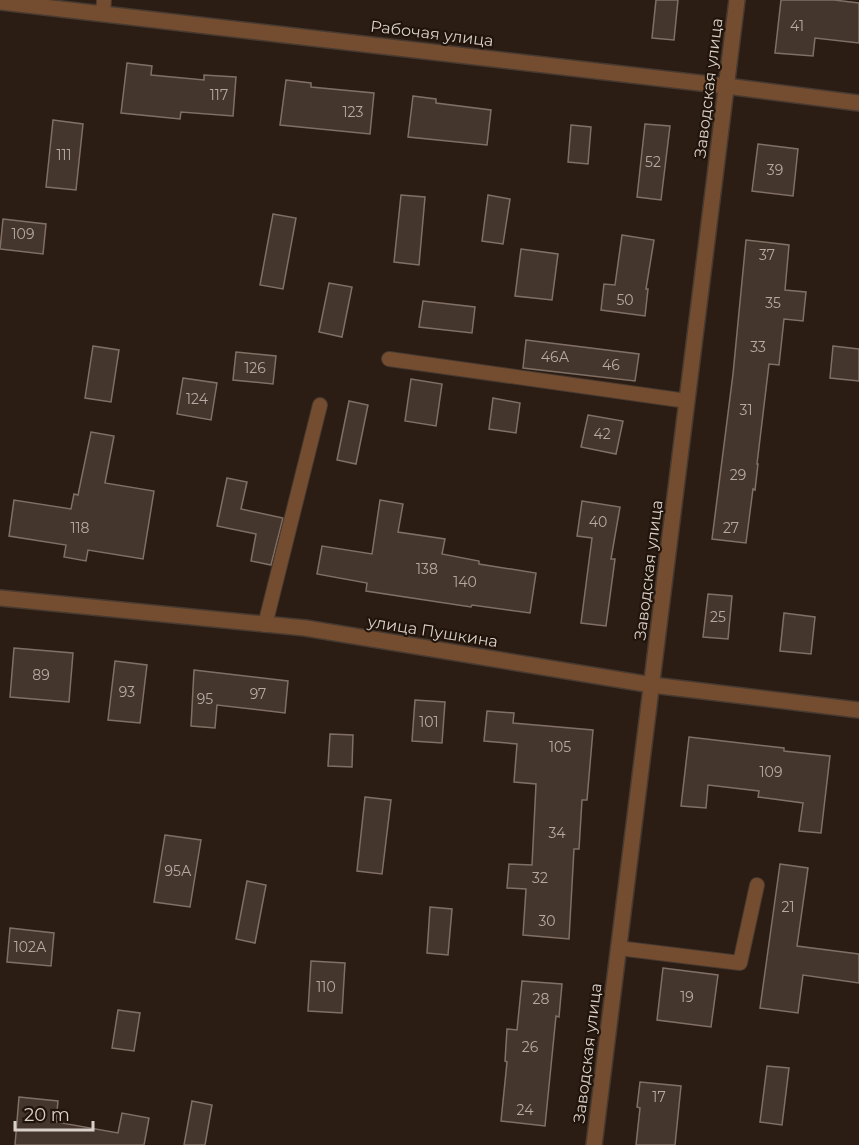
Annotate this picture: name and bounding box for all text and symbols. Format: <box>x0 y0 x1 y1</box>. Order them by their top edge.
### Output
street label: Рабочая улица <box>369 17 495 50</box>
street label: Заводская улица <box>690 17 727 159</box>
house number: 41 <box>790 17 804 35</box>
house number: 117 <box>210 86 228 104</box>
house number: 123 <box>343 103 364 121</box>
house number: 111 <box>56 146 72 164</box>
house number: 52 <box>645 153 661 171</box>
house number: 39 <box>767 161 783 179</box>
house number: 109 <box>12 225 34 243</box>
house number: 37 <box>759 246 775 264</box>
house number: 50 <box>616 291 634 309</box>
house number: 35 <box>765 294 781 312</box>
house number: 33 <box>750 338 766 356</box>
house number: 46А <box>541 348 570 366</box>
house number: 46 <box>602 356 620 374</box>
house number: 126 <box>244 359 266 377</box>
house number: 124 <box>186 390 209 408</box>
house number: 31 <box>740 401 752 419</box>
house number: 42 <box>593 425 611 443</box>
house number: 29 <box>730 466 746 484</box>
street label: Заводская улица <box>630 499 667 641</box>
house number: 40 <box>589 513 607 531</box>
house number: 118 <box>70 519 90 537</box>
house number: 27 <box>723 519 739 537</box>
house number: 138 <box>416 560 438 578</box>
house number: 140 <box>453 573 477 591</box>
house number: 25 <box>710 608 726 626</box>
street label: улица Пушкина <box>365 612 499 651</box>
house number: 89 <box>32 666 50 684</box>
house number: 93 <box>119 683 135 701</box>
house number: 97 <box>250 685 266 703</box>
house number: 95 <box>197 690 213 708</box>
house number: 101 <box>419 713 439 731</box>
house number: 105 <box>549 738 571 756</box>
house number: 109 <box>760 763 782 781</box>
house number: 34 <box>548 824 566 842</box>
house number: 95А <box>165 862 192 880</box>
house number: 32 <box>532 869 548 887</box>
house number: 21 <box>781 898 795 916</box>
house number: 30 <box>538 912 556 930</box>
house number: 102А <box>14 938 47 956</box>
house number: 110 <box>316 978 336 996</box>
street label: Заводская улица <box>569 982 606 1124</box>
house number: 19 <box>680 988 694 1006</box>
house number: 28 <box>533 990 550 1008</box>
house number: 26 <box>522 1038 539 1056</box>
house number: 17 <box>652 1088 666 1106</box>
scale bar <box>15 1094 93 1132</box>
house number: 24 <box>517 1101 534 1119</box>
text: 20 m <box>24 1104 70 1126</box>

